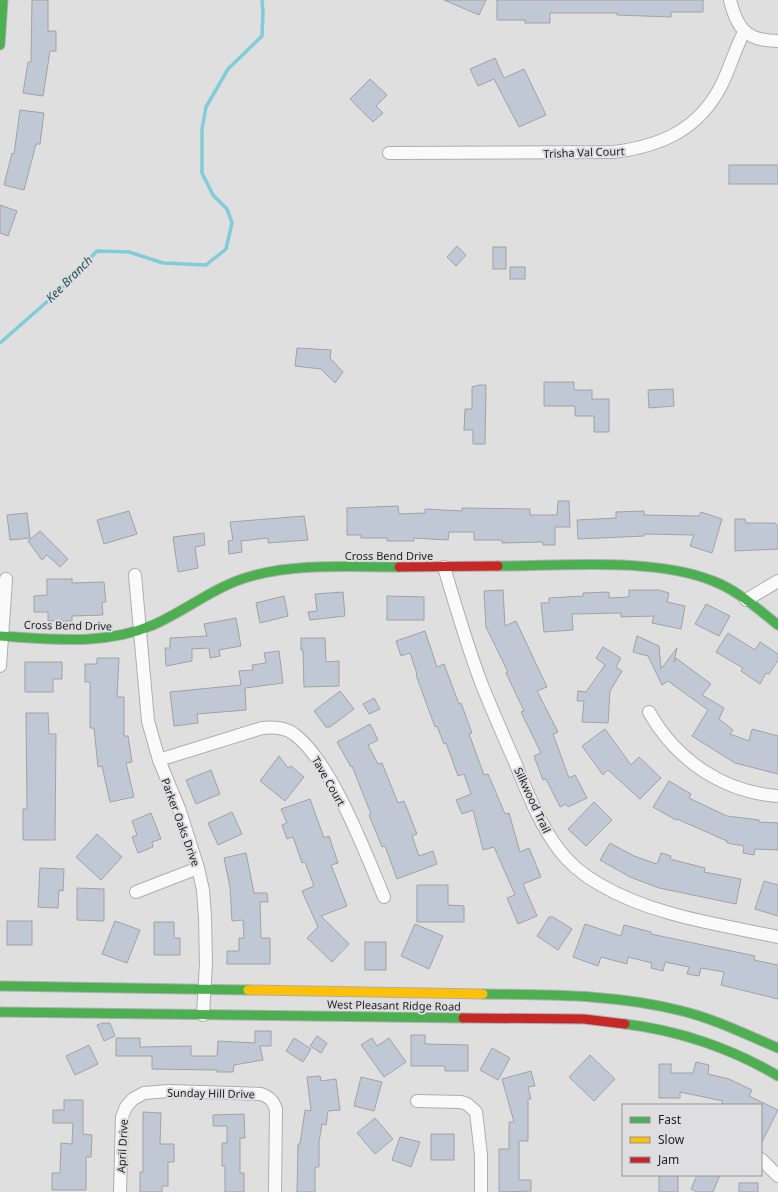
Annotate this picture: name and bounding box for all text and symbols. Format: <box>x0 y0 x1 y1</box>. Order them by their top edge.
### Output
street label: Trisha Val Court <box>543 143 625 161</box>
water label: Kee Branch <box>42 252 96 306</box>
street label: Cross Bend Drive <box>345 548 433 563</box>
street label: Cross Bend Drive <box>24 617 112 633</box>
street label: Tave Court <box>309 753 349 809</box>
street label: Silkwood Trail <box>511 765 555 835</box>
street label: Parker Oaks Drive <box>158 776 204 868</box>
street label: West Pleasant Ridge Road <box>327 996 461 1014</box>
street label: Sunday Hill Drive <box>167 1085 255 1101</box>
legend <box>622 1104 762 1176</box>
text: Fast <box>658 1111 682 1128</box>
street label: April Drive <box>113 1119 131 1173</box>
text: Slow <box>658 1131 685 1148</box>
text: Jam <box>657 1151 679 1168</box>

